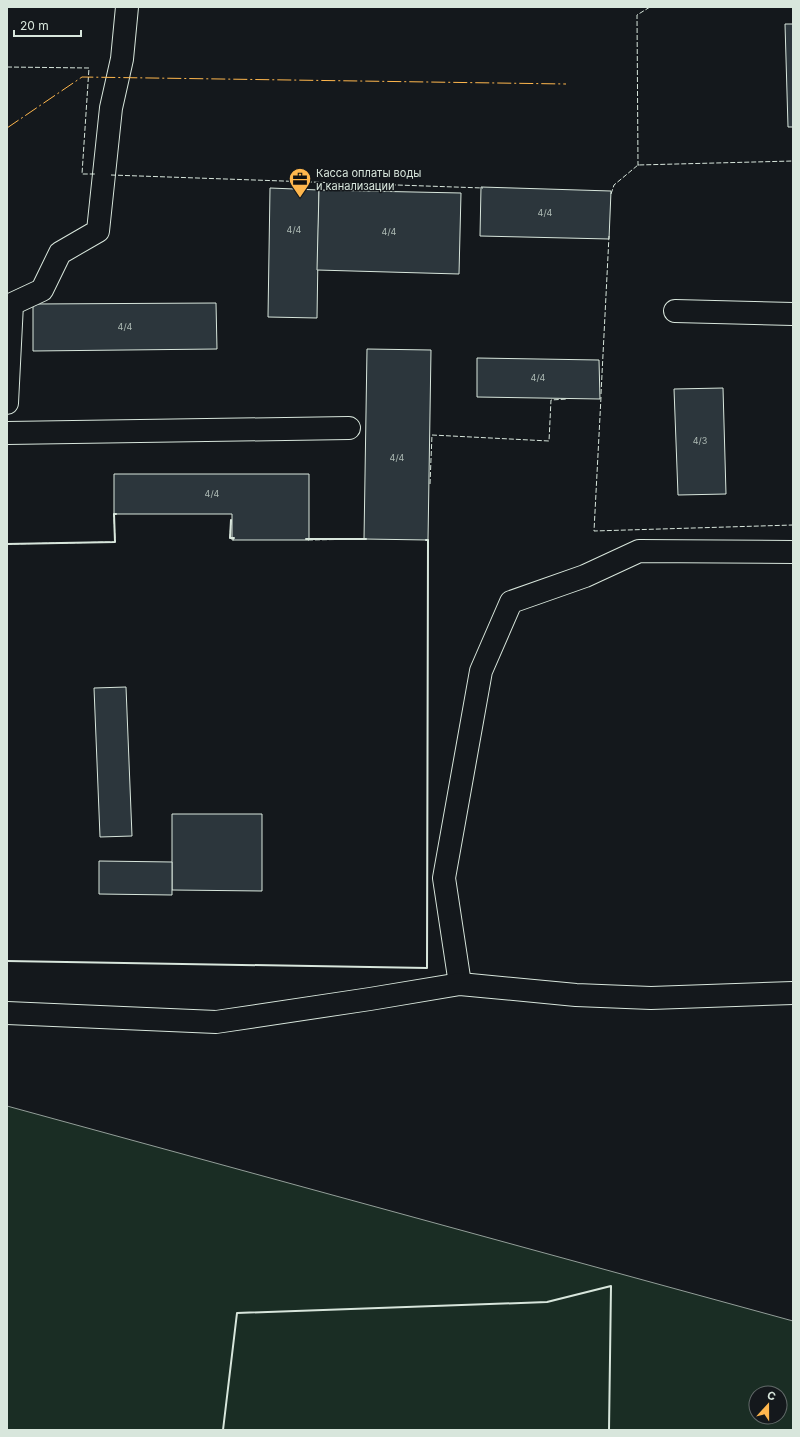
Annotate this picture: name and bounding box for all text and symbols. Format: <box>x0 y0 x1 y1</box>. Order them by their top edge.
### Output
scale bar <box>14 12 81 38</box>
text: 20 m <box>20 18 49 33</box>
office icon: Касса оплаты воды и канализации <box>287 166 313 199</box>
place label: Касса оплаты воды и канализации <box>316 166 421 193</box>
house number: 4/4 <box>538 207 553 218</box>
house number: 4/4 <box>287 224 302 235</box>
house number: 4/4 <box>382 226 397 237</box>
house number: 4/4 <box>118 321 133 332</box>
house number: 4/4 <box>531 372 546 383</box>
house number: 4/3 <box>693 435 708 446</box>
house number: 4/4 <box>390 452 405 463</box>
house number: 4/4 <box>205 488 220 499</box>
north arrow <box>748 1385 788 1425</box>
text: С <box>765 1388 778 1404</box>

